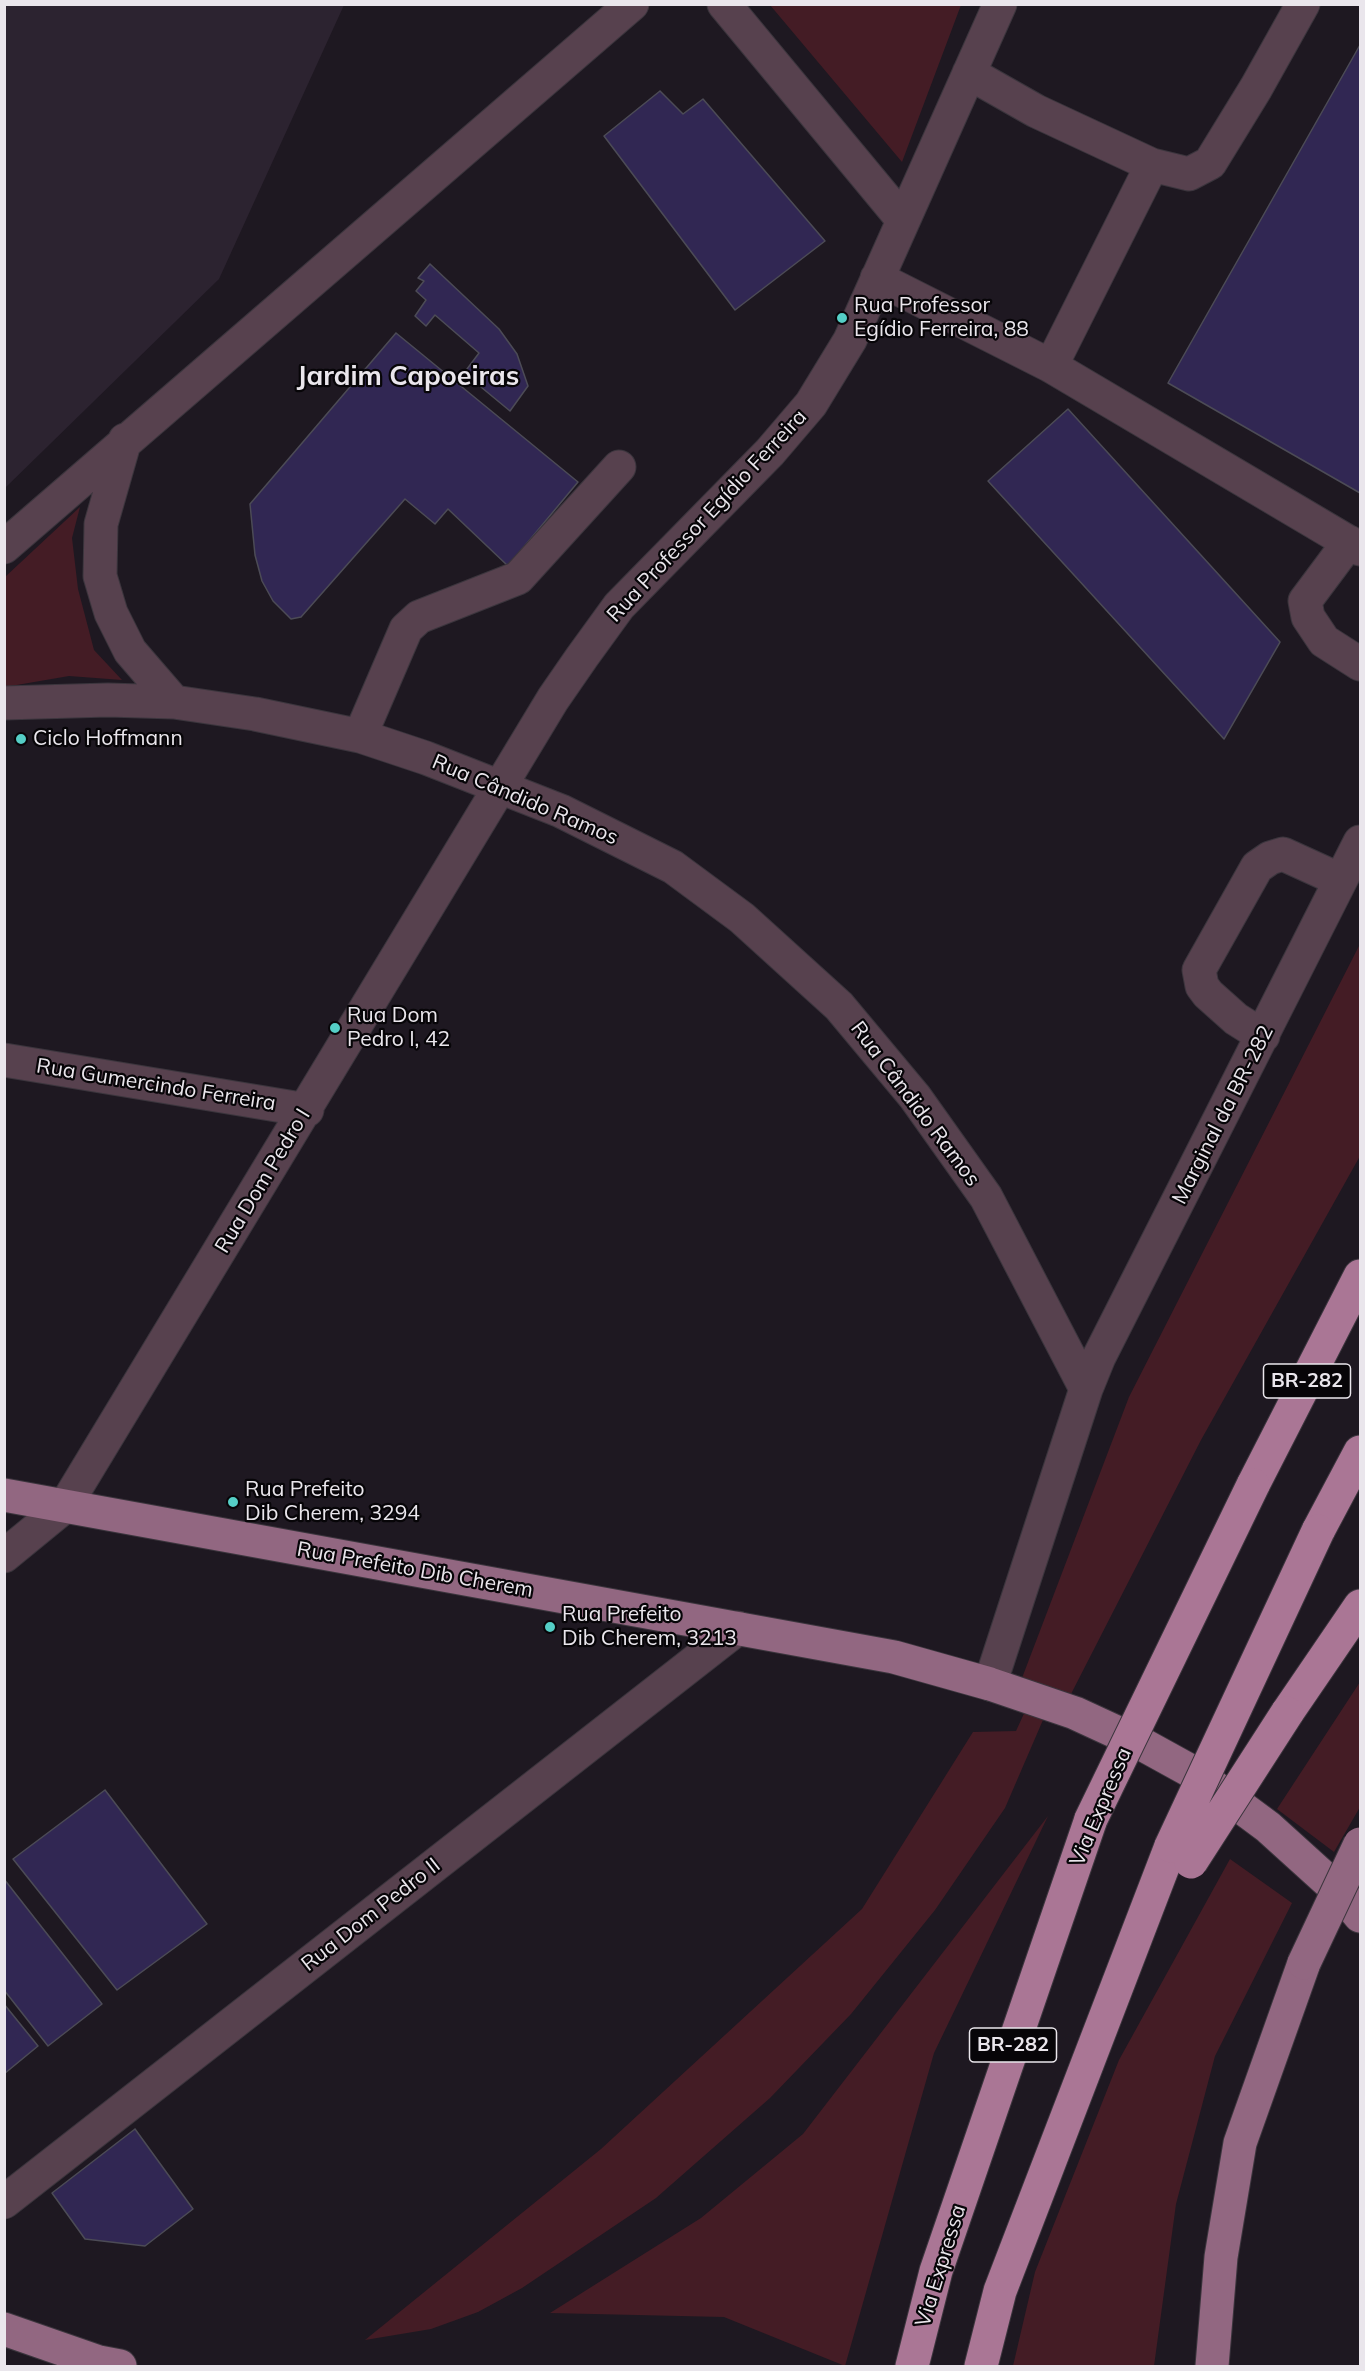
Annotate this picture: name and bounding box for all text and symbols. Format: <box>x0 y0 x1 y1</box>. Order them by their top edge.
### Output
place label: Rua Professor Egídio Ferreira, 88 <box>854 293 1029 343</box>
marker: Rua Professor Egídio Ferreira, 88 <box>835 311 849 325</box>
district label: Jardim Capoeiras <box>297 361 519 393</box>
street label: Rua Professor Egídio Ferreira <box>602 405 812 627</box>
place label: Ciclo Hoffmann <box>33 726 183 752</box>
marker: Ciclo Hoffmann <box>14 732 28 746</box>
street label: Rua Cândido Ramos <box>428 749 622 851</box>
place label: Rua Dom Pedro I, 42 <box>347 1003 450 1053</box>
street label: Rua Cândido Ramos <box>845 1017 985 1191</box>
marker: Rua Dom Pedro I, 42 <box>328 1021 342 1035</box>
street label: Marginal da BR-282 <box>1167 1021 1279 1209</box>
street label: Rua Gumercindo Ferreira <box>35 1054 277 1116</box>
street label: Rua Dom Pedro I <box>210 1104 316 1258</box>
road number: BR-282 <box>1264 1364 1350 1398</box>
place label: Rua Prefeito Dib Cherem, 3294 <box>245 1477 420 1527</box>
marker: Rua Prefeito Dib Cherem, 3294 <box>226 1495 240 1509</box>
street label: Rua Prefeito Dib Cherem <box>295 1537 535 1603</box>
place label: Rua Prefeito Dib Cherem, 3213 <box>562 1602 737 1652</box>
marker: Rua Prefeito Dib Cherem, 3213 <box>543 1620 557 1634</box>
street label: Via Expressa <box>1065 1744 1137 1870</box>
street label: Rua Dom Pedro II <box>297 1853 445 1977</box>
road number: BR-282 <box>970 2028 1056 2062</box>
street label: Via Expressa <box>910 2202 972 2330</box>

